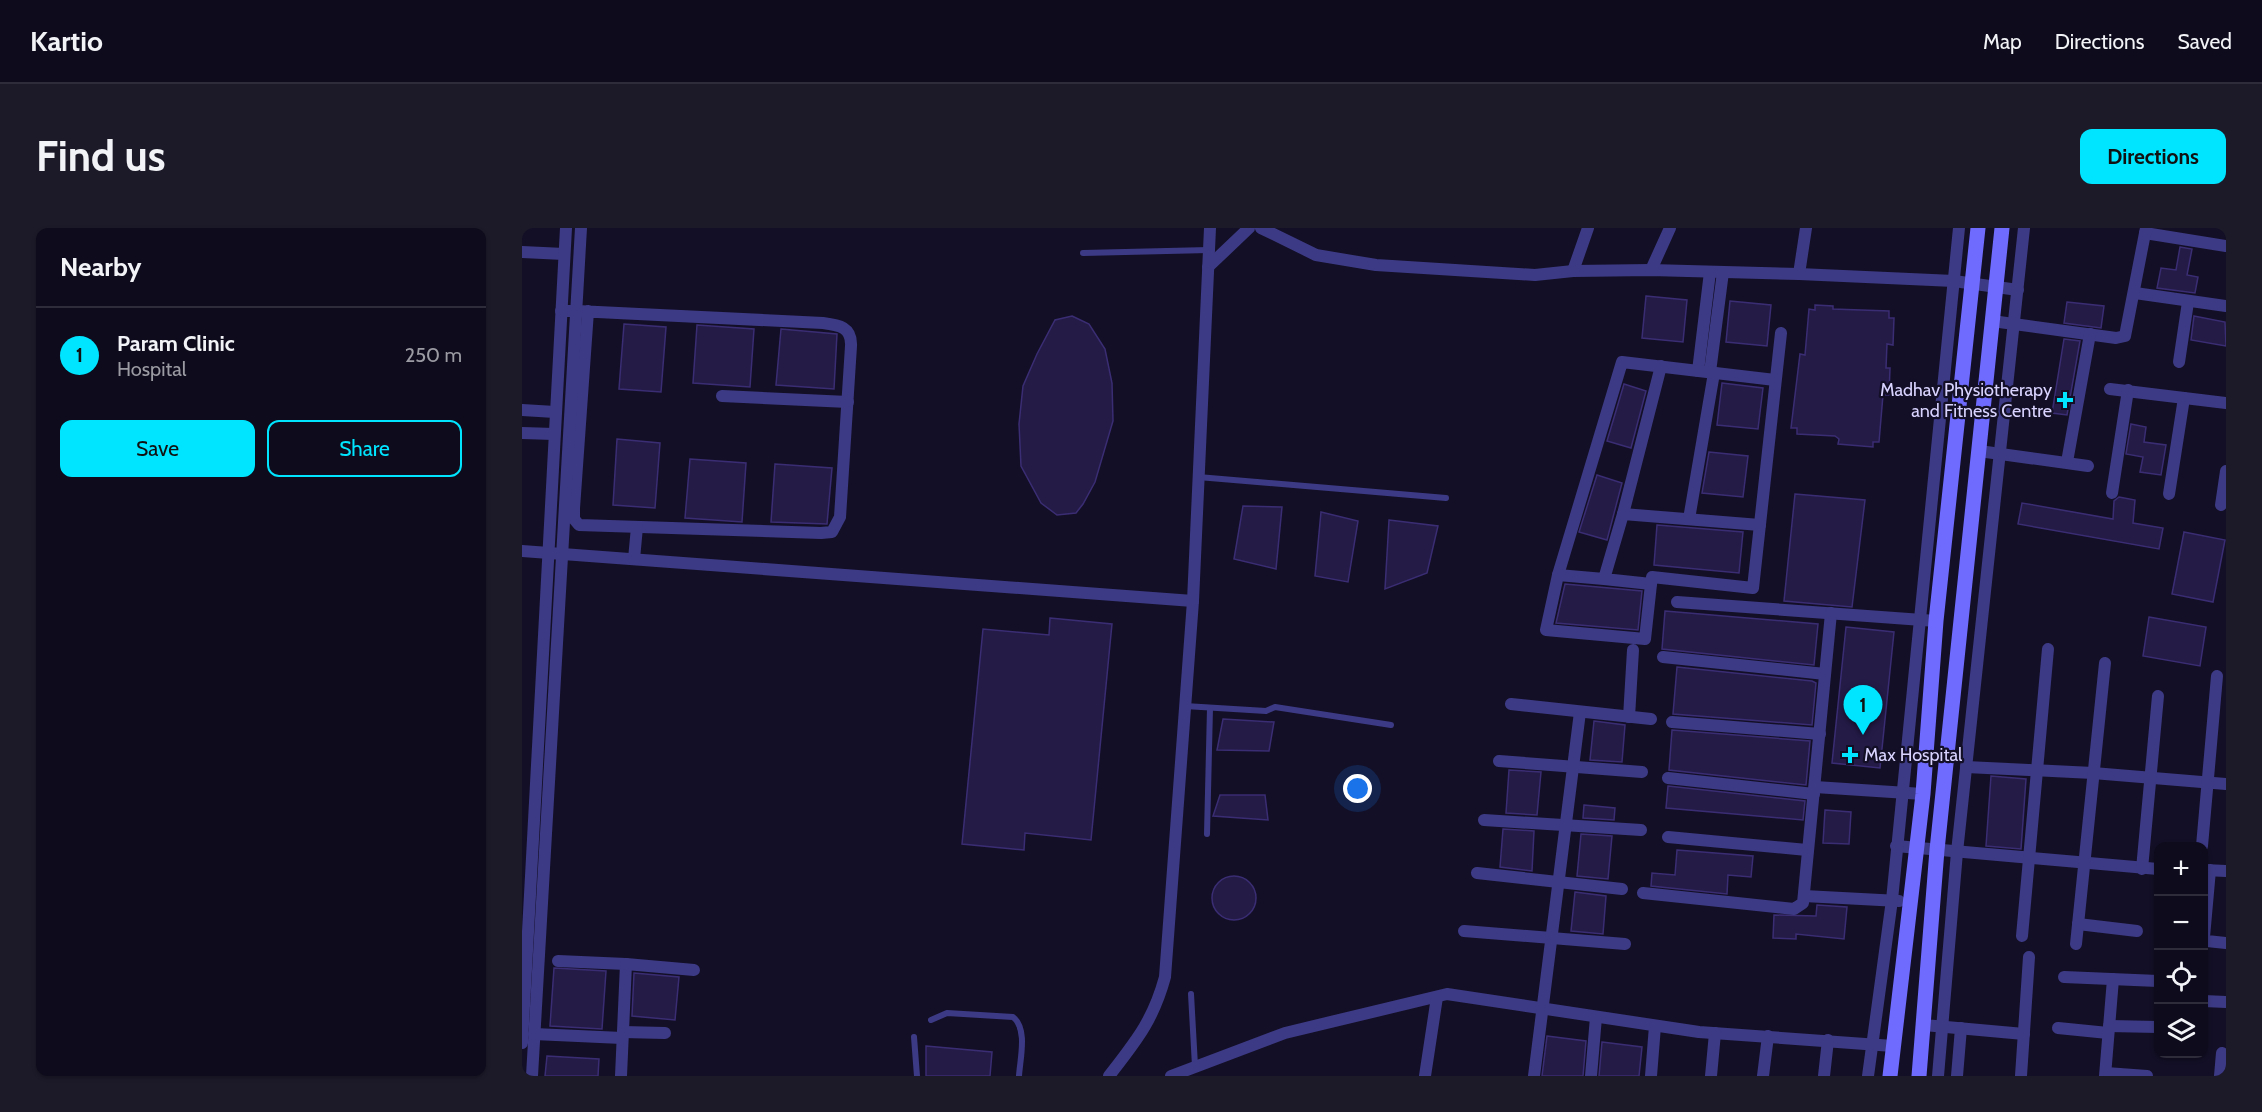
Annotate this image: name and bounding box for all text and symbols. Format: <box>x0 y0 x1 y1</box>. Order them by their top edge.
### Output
text: Kartio <box>30 24 103 58</box>
text: Map <box>1983 29 2022 54</box>
text: Directions <box>2055 29 2144 54</box>
text: Saved <box>2177 29 2232 54</box>
button: Directions <box>2080 129 2226 184</box>
text: Find us <box>36 130 165 182</box>
text: Nearby <box>60 251 141 283</box>
text: Param Clinic <box>117 330 235 357</box>
text: 1 <box>76 343 83 367</box>
text: 250 m <box>405 343 462 367</box>
text: Hospital <box>117 357 187 381</box>
place label: Madhav Physiotherapy and Fitness Centre <box>1880 379 2052 422</box>
marker: Madhav Physiotherapy and Fitness Centre <box>2056 391 2074 409</box>
button: Save <box>60 420 255 477</box>
button: Share <box>267 420 462 477</box>
pin: 1 <box>1844 686 1882 735</box>
place label: Max Hospital <box>1864 744 1963 766</box>
marker: Max Hospital <box>1841 746 1859 764</box>
your location <box>1343 774 1372 803</box>
map controls <box>2154 842 2208 1058</box>
button: + <box>2154 842 2208 896</box>
button: − <box>2154 896 2208 950</box>
button: locate <box>2154 950 2208 1004</box>
button: layers <box>2154 1004 2208 1058</box>

